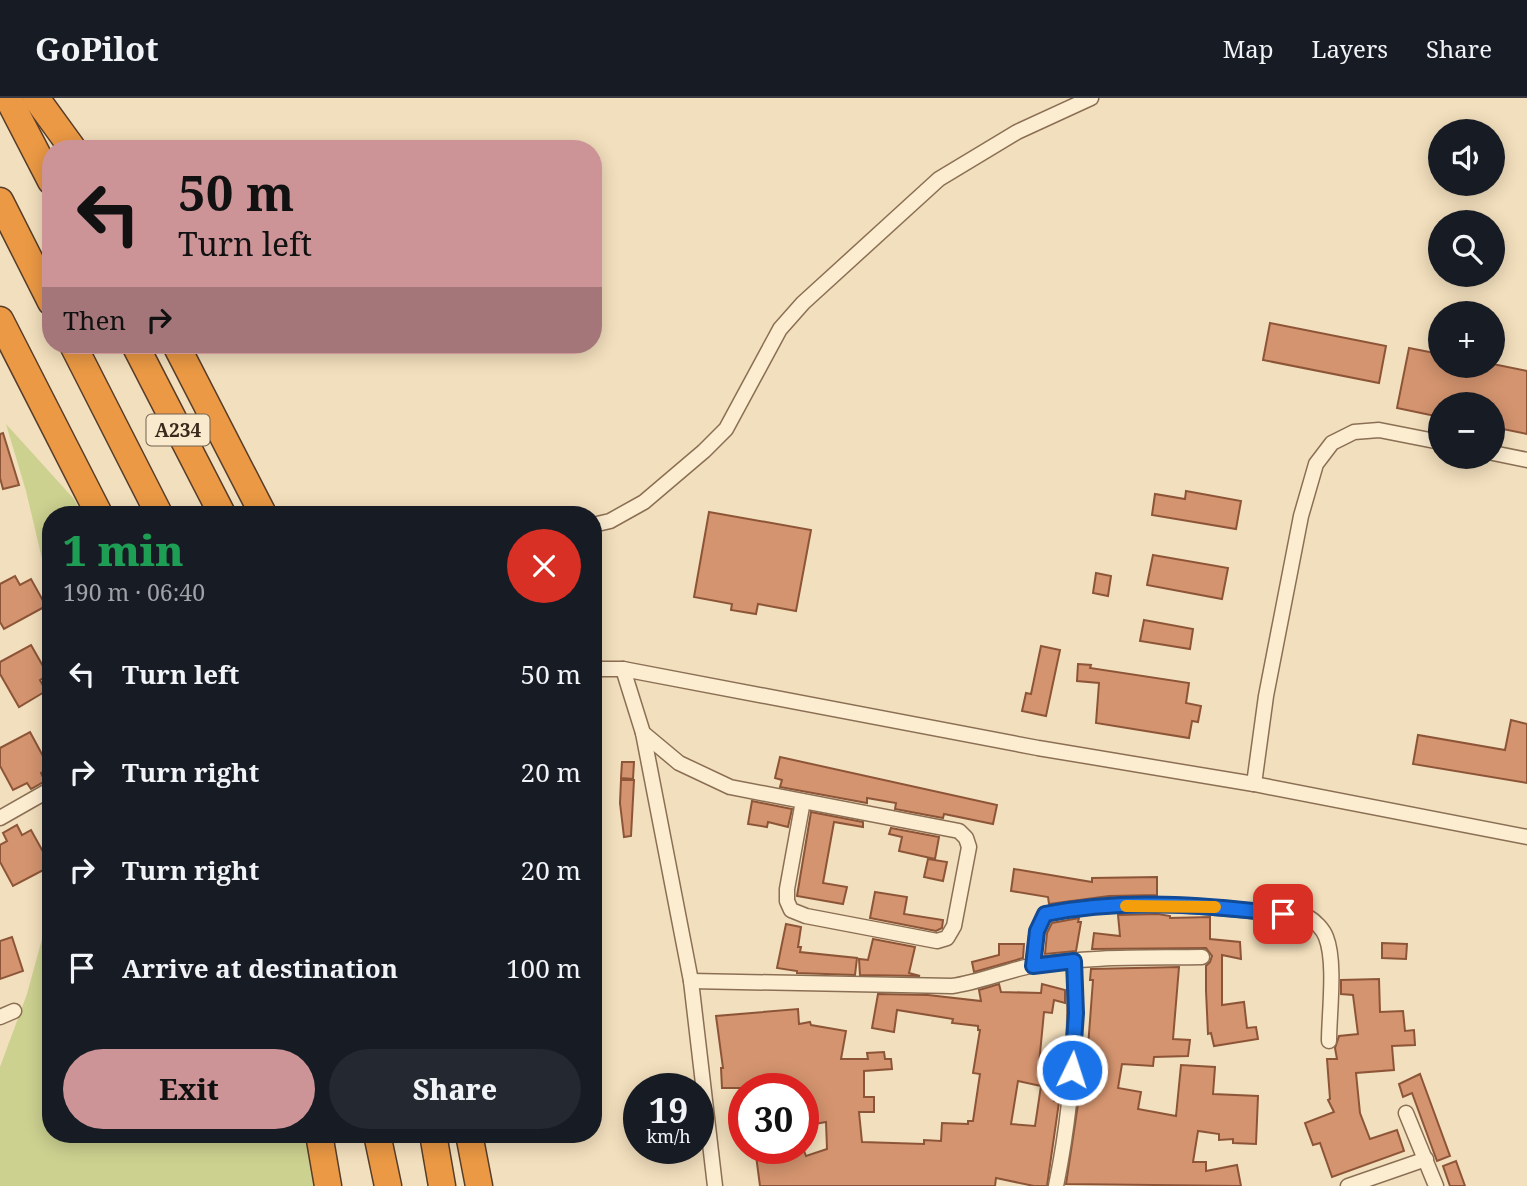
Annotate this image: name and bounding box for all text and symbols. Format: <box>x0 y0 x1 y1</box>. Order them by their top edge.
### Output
text: GoPilot <box>35 26 159 71</box>
text: Map <box>1223 32 1274 65</box>
text: Layers <box>1312 32 1388 65</box>
text: Share <box>1426 32 1492 65</box>
map controls <box>1428 119 1505 469</box>
button: sound <box>1428 119 1505 196</box>
text: 50 m <box>178 159 294 225</box>
icon: left <box>63 168 154 259</box>
button: search <box>1428 210 1505 287</box>
text: Turn left <box>178 222 312 265</box>
icon: right <box>140 301 178 339</box>
button: + <box>1428 301 1505 378</box>
text: Then <box>63 302 126 338</box>
button: − <box>1428 392 1505 469</box>
road number: A234 <box>146 414 210 446</box>
text: 1 min <box>63 521 184 578</box>
button: close <box>507 529 581 603</box>
text: 190 m · 06:40 <box>63 576 205 608</box>
icon: left <box>63 655 101 693</box>
text: Turn left <box>122 656 239 692</box>
text: 50 m <box>521 656 581 692</box>
icon: right <box>63 753 101 791</box>
text: Turn right <box>122 754 259 790</box>
text: 20 m <box>521 754 581 790</box>
icon: right <box>63 851 101 889</box>
text: Turn right <box>122 852 259 888</box>
text: 20 m <box>521 852 581 888</box>
pin <box>1253 884 1313 944</box>
icon: arrive <box>1264 895 1302 933</box>
icon: arrive <box>63 949 101 987</box>
text: Arrive at destination <box>122 950 398 986</box>
text: 100 m <box>506 950 581 986</box>
position arrow <box>1035 1033 1109 1107</box>
button: Exit <box>63 1049 315 1129</box>
button: Share <box>329 1049 581 1129</box>
speed limit sign: 30 <box>728 1073 819 1164</box>
text: 19 <box>649 1086 688 1133</box>
text: km/h <box>646 1124 691 1148</box>

